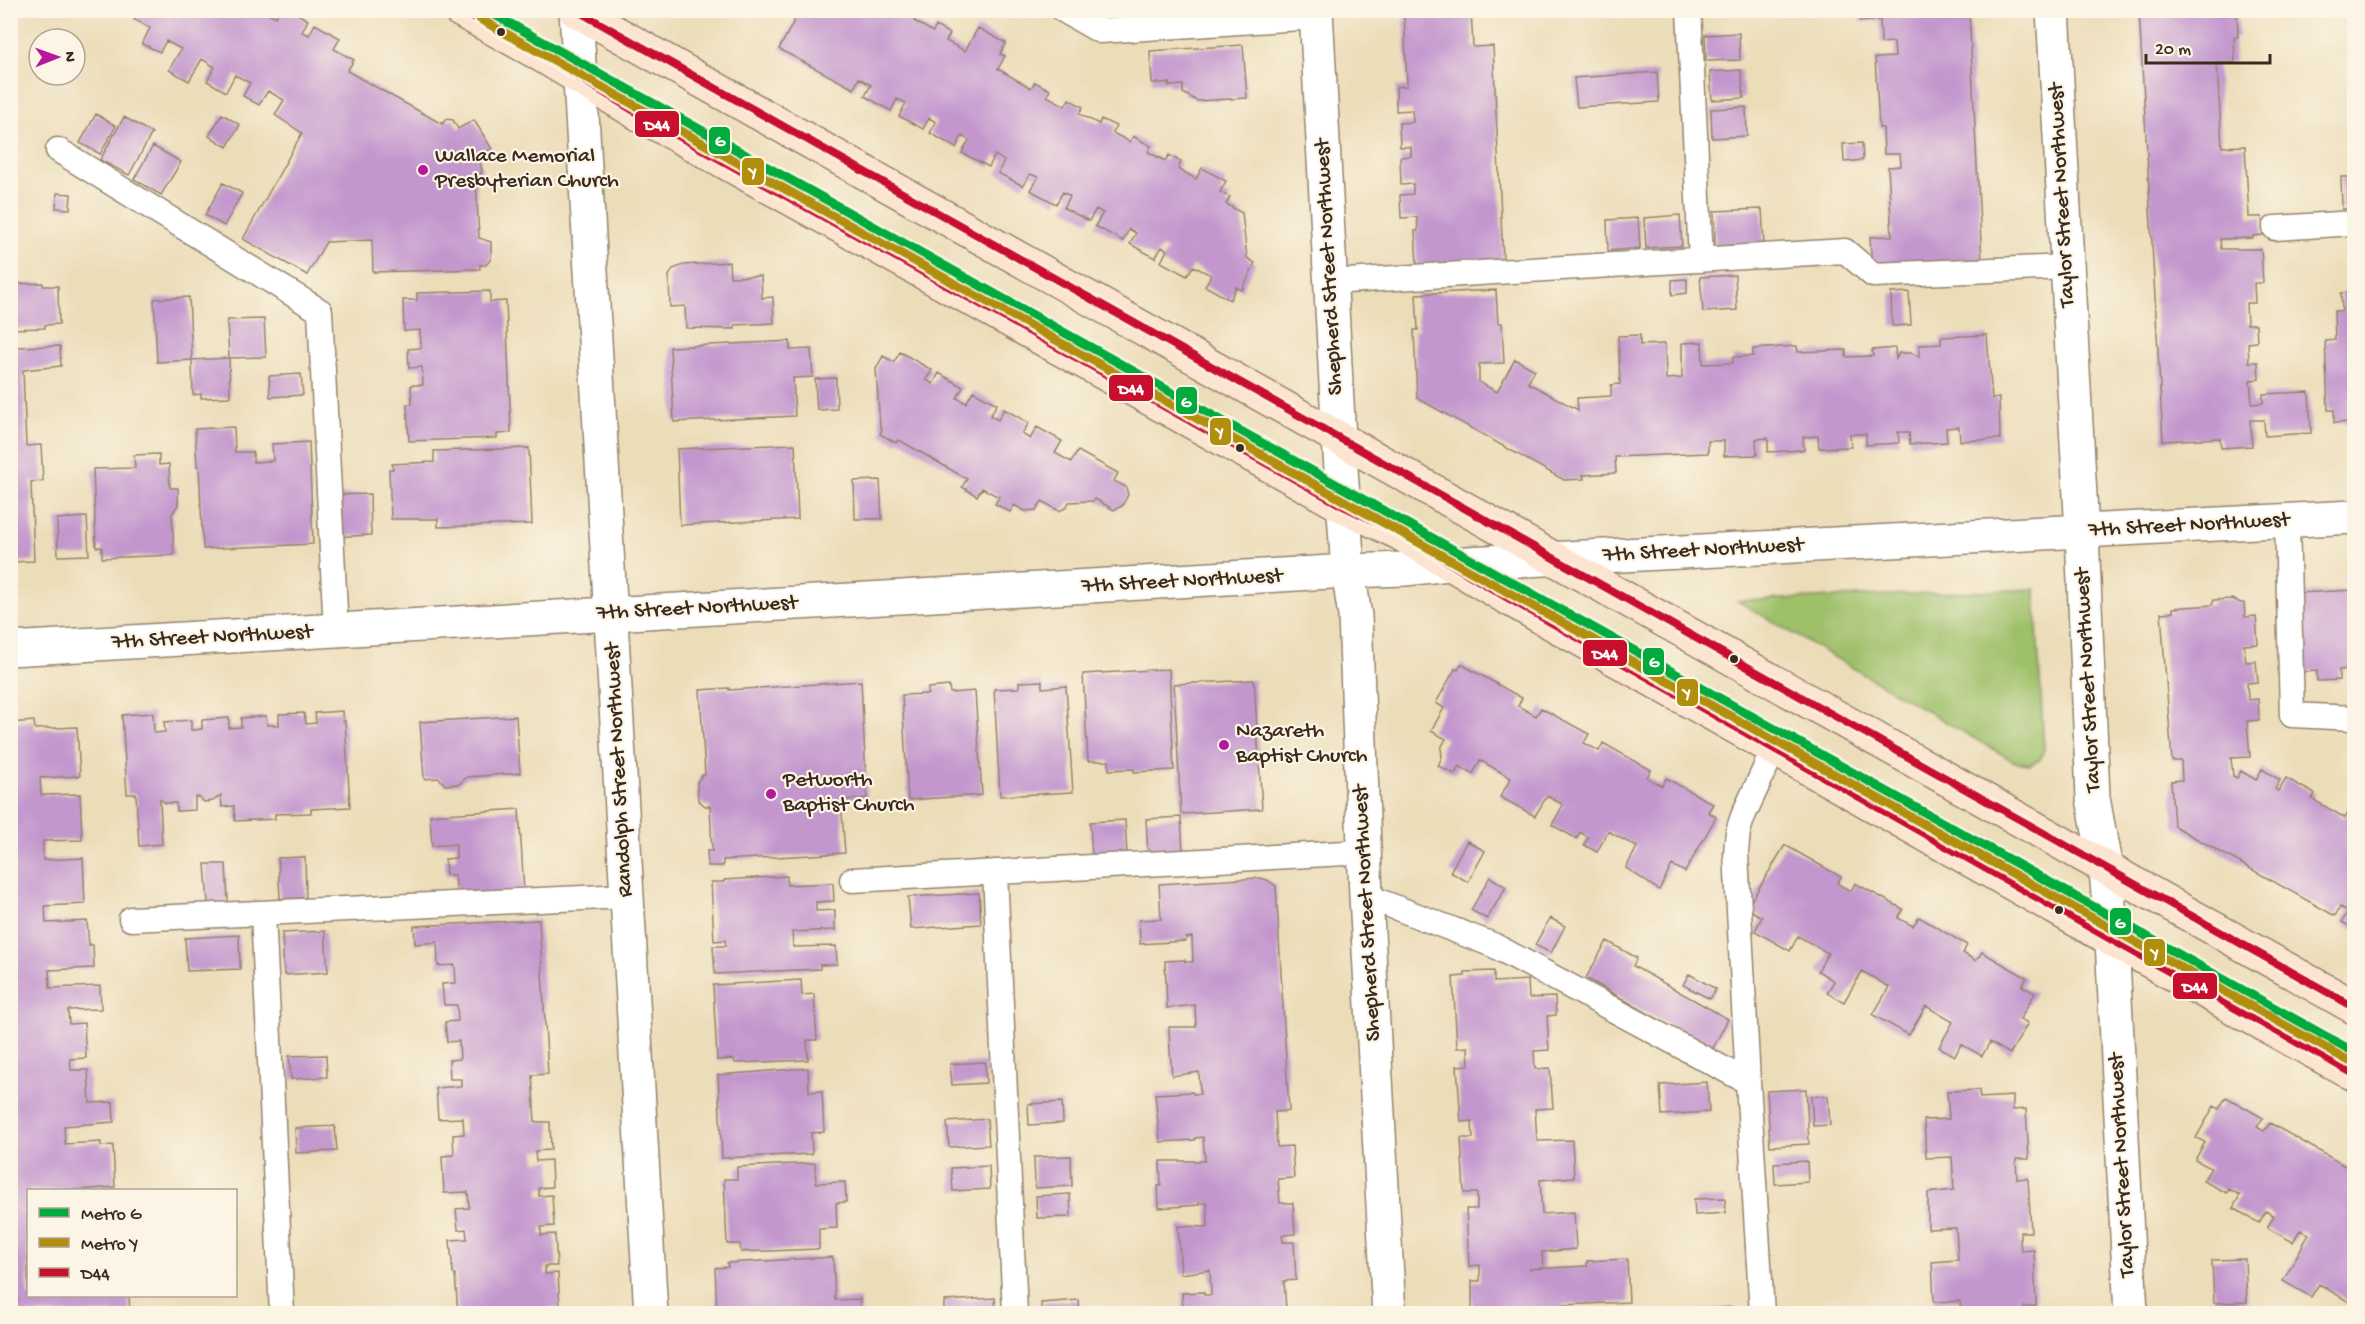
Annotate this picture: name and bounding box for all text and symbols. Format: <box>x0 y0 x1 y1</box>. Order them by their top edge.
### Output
unlabelled marker <box>495 26 507 38</box>
north arrow <box>27 27 87 87</box>
scale bar <box>2146 27 2270 65</box>
text: 20 m <box>2155 40 2191 61</box>
text: N <box>59 51 78 63</box>
street label: Taylor Street Northwest <box>2044 80 2082 310</box>
line badge: D44 <box>634 110 680 138</box>
text: D44 <box>642 118 670 137</box>
line badge: G <box>708 126 731 155</box>
text: G <box>715 134 726 153</box>
street label: Shepherd Street Northwest <box>1310 136 1350 396</box>
place label: Wallace Memorial Presbyterian Church <box>434 144 619 195</box>
line badge: Y <box>741 157 765 186</box>
marker: Wallace Memorial Presbyterian Church <box>416 163 430 177</box>
text: Y <box>747 165 757 184</box>
line badge: D44 <box>1108 374 1154 402</box>
text: D44 <box>1116 382 1144 401</box>
line badge: G <box>1175 386 1198 415</box>
text: G <box>1181 395 1192 414</box>
line badge: Y <box>1209 417 1232 446</box>
text: Y <box>1214 425 1224 444</box>
unlabelled marker <box>1234 442 1246 454</box>
street label: 7th Street Northwest <box>2087 508 2292 544</box>
street label: 7th Street Northwest <box>1601 533 1806 569</box>
street label: 7th Street Northwest <box>1080 564 1285 600</box>
street label: Taylor Street Northwest <box>2070 565 2108 795</box>
street label: 7th Street Northwest <box>595 591 800 627</box>
street label: 7th Street Northwest <box>110 620 315 656</box>
line badge: D44 <box>1582 639 1628 667</box>
street label: Randolph Street Northwest <box>600 640 640 898</box>
text: D44 <box>1590 647 1618 666</box>
line badge: G <box>1642 647 1665 676</box>
unlabelled marker <box>1728 653 1740 665</box>
text: G <box>1649 655 1660 674</box>
line badge: Y <box>1676 678 1699 707</box>
text: Y <box>1681 686 1691 705</box>
place label: Nazareth Baptist Church <box>1235 719 1368 770</box>
marker: Nazareth Baptist Church <box>1217 738 1231 752</box>
place label: Petworth Baptist Church <box>782 768 915 819</box>
street label: Shepherd Street Northwest <box>1348 782 1388 1042</box>
marker: Petworth Baptist Church <box>764 787 778 801</box>
unlabelled marker <box>2053 904 2065 916</box>
line badge: G <box>2109 907 2132 936</box>
text: G <box>2115 916 2126 935</box>
line badge: Y <box>2143 938 2166 967</box>
text: Y <box>2149 946 2159 965</box>
line badge: D44 <box>2172 972 2218 1000</box>
text: D44 <box>2180 980 2208 999</box>
street label: Taylor Street Northwest <box>2104 1050 2142 1280</box>
legend <box>27 1189 237 1297</box>
text: Metro G <box>81 1205 142 1226</box>
text: Metro Y <box>81 1235 138 1256</box>
text: D44 <box>80 1265 110 1286</box>

